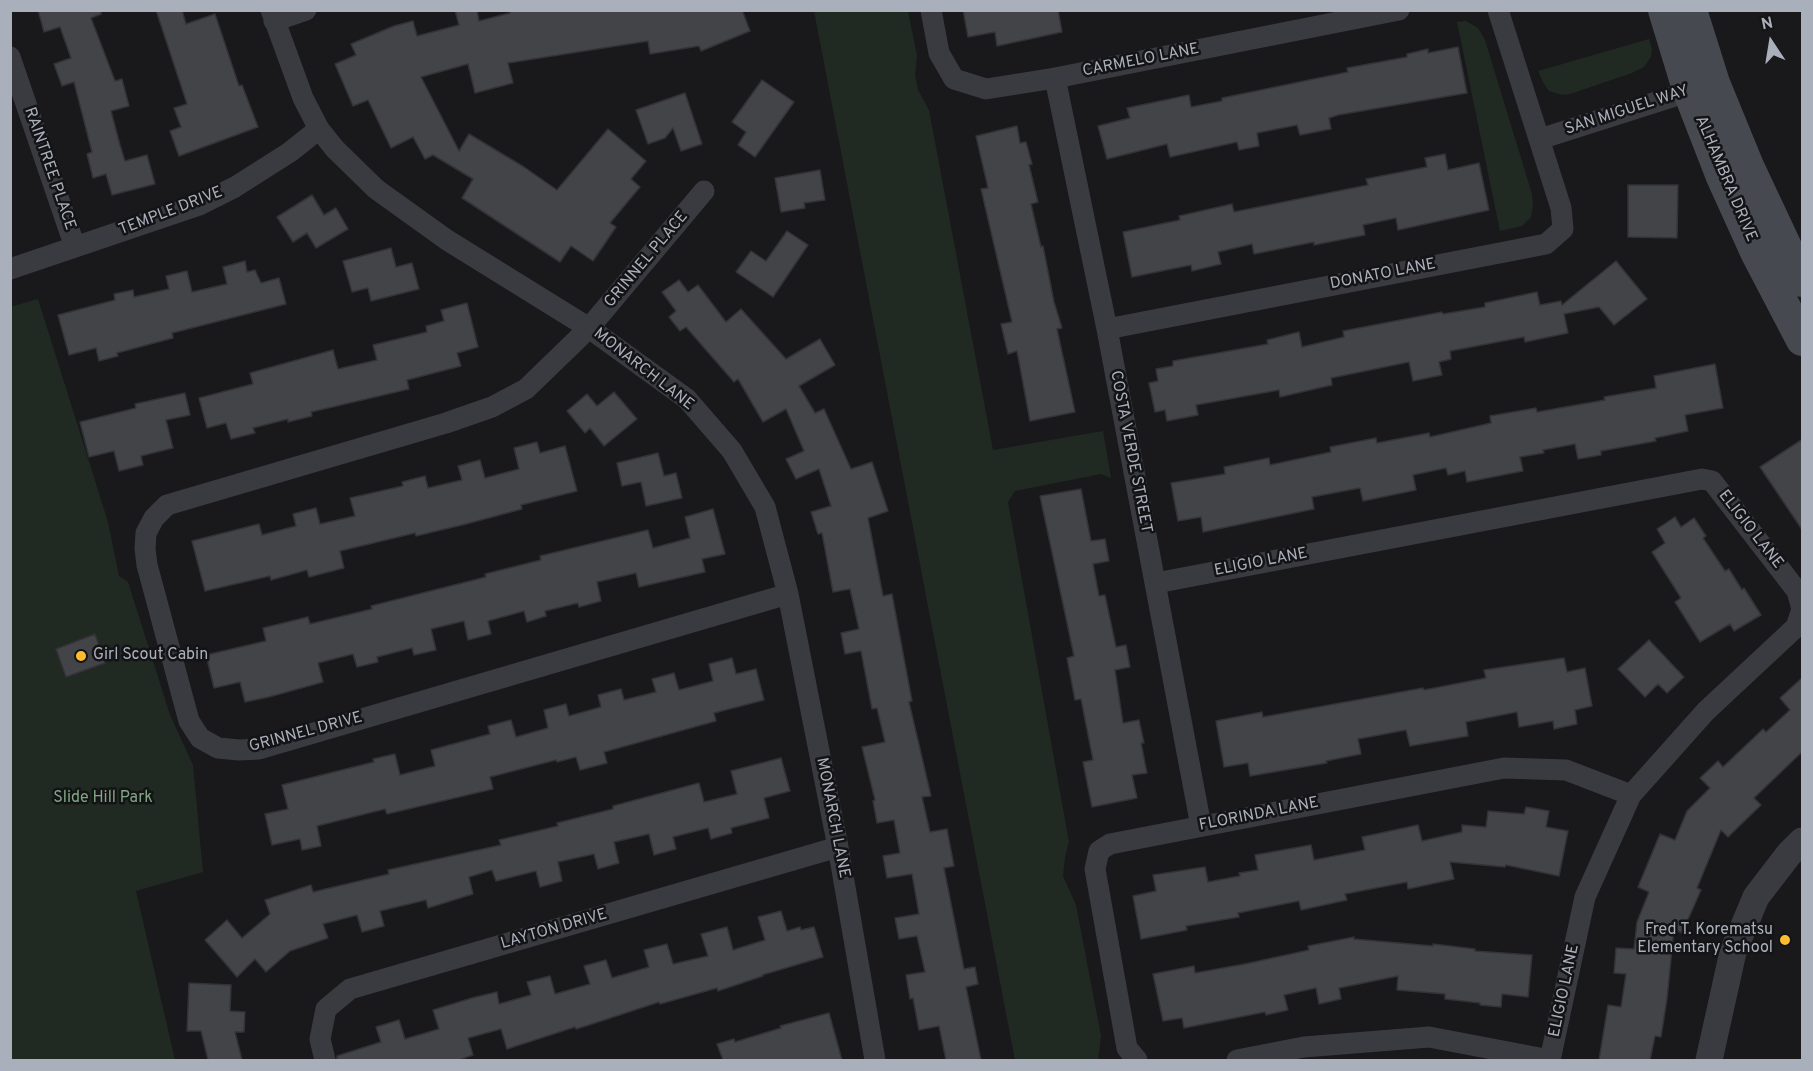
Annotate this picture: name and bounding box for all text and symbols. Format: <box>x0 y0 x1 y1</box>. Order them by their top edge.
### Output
north arrow <box>1741 12 1801 72</box>
text: N <box>1760 13 1775 35</box>
street label: CARMELO LANE <box>1081 40 1201 82</box>
street label: SAN MIGUEL WAY <box>1563 82 1691 140</box>
street label: RAINTREE PLACE <box>19 105 79 233</box>
street label: ALHAMBRA DRIVE <box>1690 113 1760 245</box>
street label: TEMPLE DRIVE <box>116 183 226 241</box>
street label: GRINNEL PLACE <box>601 208 693 312</box>
street label: DONATO LANE <box>1329 255 1437 295</box>
street label: MONARCH LANE <box>589 325 697 415</box>
street label: COSTA VERDE STREET <box>1105 369 1155 535</box>
street label: ELIGIO LANE <box>1713 487 1787 573</box>
street label: ELIGIO LANE <box>1213 545 1309 581</box>
place label: Girl Scout Cabin <box>93 646 208 666</box>
marker: Girl Scout Cabin <box>74 649 88 663</box>
street label: GRINNEL DRIVE <box>247 709 365 757</box>
street label: MONARCH LANE <box>811 756 853 880</box>
park label: Slide Hill Park <box>53 789 153 809</box>
street label: FLORINDA LANE <box>1198 794 1320 836</box>
street label: LAYTON DRIVE <box>499 906 609 954</box>
place label: Fred T. Korematsu Elementary School <box>1637 921 1773 959</box>
marker: Fred T. Korematsu Elementary School <box>1778 933 1792 947</box>
street label: ELIGIO LANE <box>1546 943 1584 1039</box>

